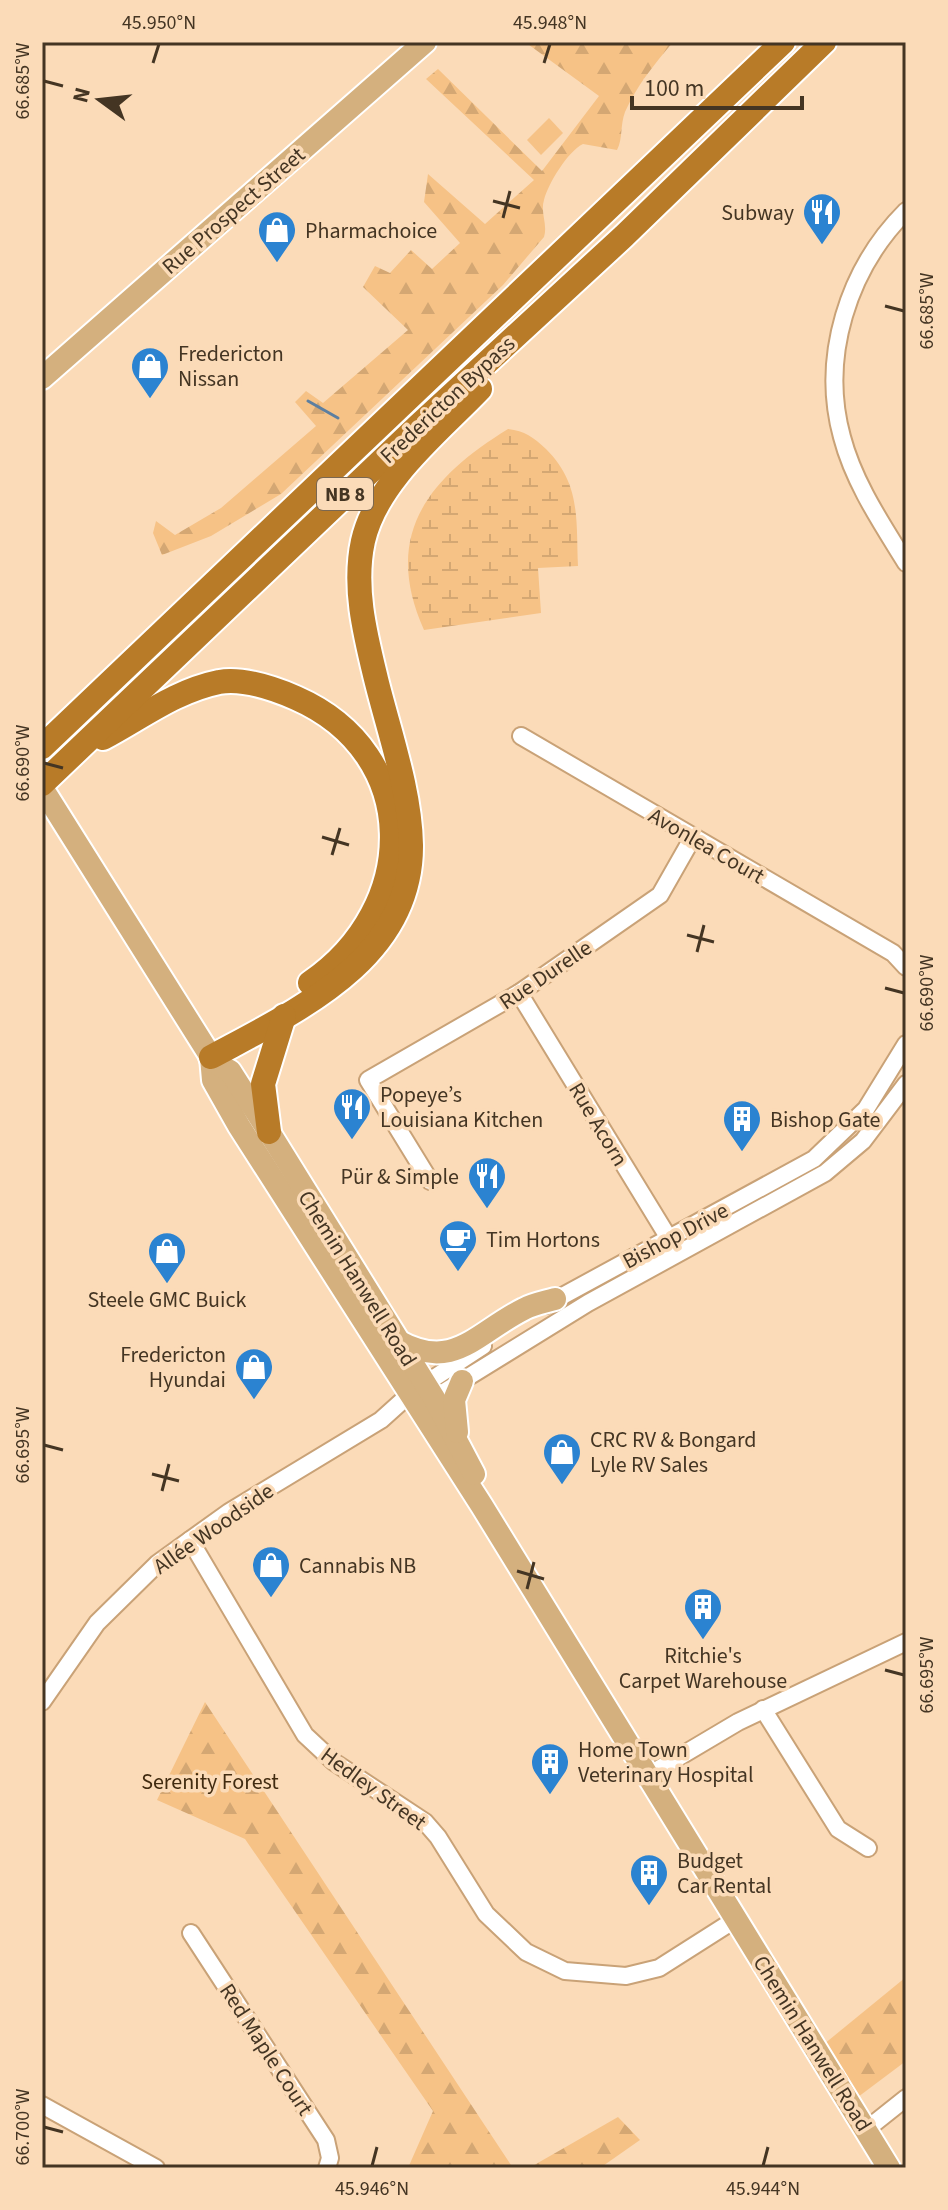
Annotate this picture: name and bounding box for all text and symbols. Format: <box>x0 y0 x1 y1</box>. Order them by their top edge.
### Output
text: 45.950°N <box>122 9 196 37</box>
text: 45.948°N <box>513 9 587 37</box>
text: 66.685°W <box>9 42 37 120</box>
north arrow <box>60 60 140 140</box>
scale bar <box>632 60 802 110</box>
text: 100 m <box>644 71 704 106</box>
text: N <box>64 84 99 106</box>
street label: Rue Prospect Street <box>155 139 313 282</box>
restaurant icon: Subway <box>801 191 843 246</box>
place label: Subway <box>721 197 795 229</box>
shop icon: Pharmachoice <box>256 209 298 264</box>
place label: Pharmachoice <box>305 215 437 247</box>
text: 66.685°W <box>913 272 941 350</box>
street label: Fredericton Bypass <box>373 328 522 471</box>
place label: Fredericton Nissan <box>178 338 284 395</box>
shop icon: Fredericton Nissan <box>129 345 171 400</box>
road number: NB 8 <box>317 478 373 510</box>
text: 66.690°W <box>9 724 37 802</box>
street label: Avonlea Court <box>643 800 771 892</box>
street label: Rue Durelle <box>493 932 598 1018</box>
text: 66.690°W <box>913 954 941 1032</box>
street label: Rue Acorn <box>561 1076 636 1173</box>
place label: Popeye’s Louisiana Kitchen <box>380 1079 543 1136</box>
restaurant icon: Popeye’s Louisiana Kitchen <box>331 1086 373 1141</box>
building icon: Bishop Gate <box>721 1098 763 1153</box>
place label: Bishop Gate <box>770 1104 881 1136</box>
restaurant icon: Pür & Simple <box>466 1155 508 1210</box>
place label: Pür & Simple <box>341 1161 459 1193</box>
street label: Chemin Hanwell Road <box>290 1184 424 1373</box>
street label: Bishop Drive <box>617 1195 734 1277</box>
cafe icon: Tim Hortons <box>437 1218 479 1273</box>
place label: Tim Hortons <box>486 1224 600 1256</box>
shop icon: Steele GMC Buick <box>146 1230 188 1285</box>
place label: Steele GMC Buick <box>88 1284 247 1316</box>
place label: Fredericton Hyundai <box>120 1339 226 1396</box>
shop icon: Fredericton Hyundai <box>233 1346 275 1401</box>
text: 66.695°W <box>9 1406 37 1484</box>
place label: CRC RV & Bongard Lyle RV Sales <box>590 1424 757 1481</box>
shop icon: CRC RV & Bongard Lyle RV Sales <box>541 1431 583 1486</box>
street label: Allée Woodside <box>147 1475 280 1582</box>
shop icon: Cannabis NB <box>250 1544 292 1599</box>
place label: Cannabis NB <box>299 1550 416 1582</box>
building icon: Ritchie's Carpet Warehouse <box>682 1586 724 1641</box>
text: 66.695°W <box>913 1636 941 1714</box>
place label: Ritchie's Carpet Warehouse <box>619 1640 787 1697</box>
place label: Home Town Veterinary Hospital <box>578 1734 754 1791</box>
street label: Hedley Street <box>314 1739 433 1838</box>
building icon: Home Town Veterinary Hospital <box>529 1741 571 1796</box>
park label: Serenity Forest <box>141 1766 279 1798</box>
place label: Budget Car Rental <box>677 1845 772 1902</box>
building icon: Budget Car Rental <box>628 1852 670 1907</box>
street label: Chemin Hanwell Road <box>745 1949 879 2138</box>
street label: Red Maple Court <box>211 1977 321 2122</box>
text: 66.700°W <box>9 2088 37 2166</box>
text: 45.946°N <box>335 2175 409 2203</box>
text: 45.944°N <box>726 2175 800 2203</box>

